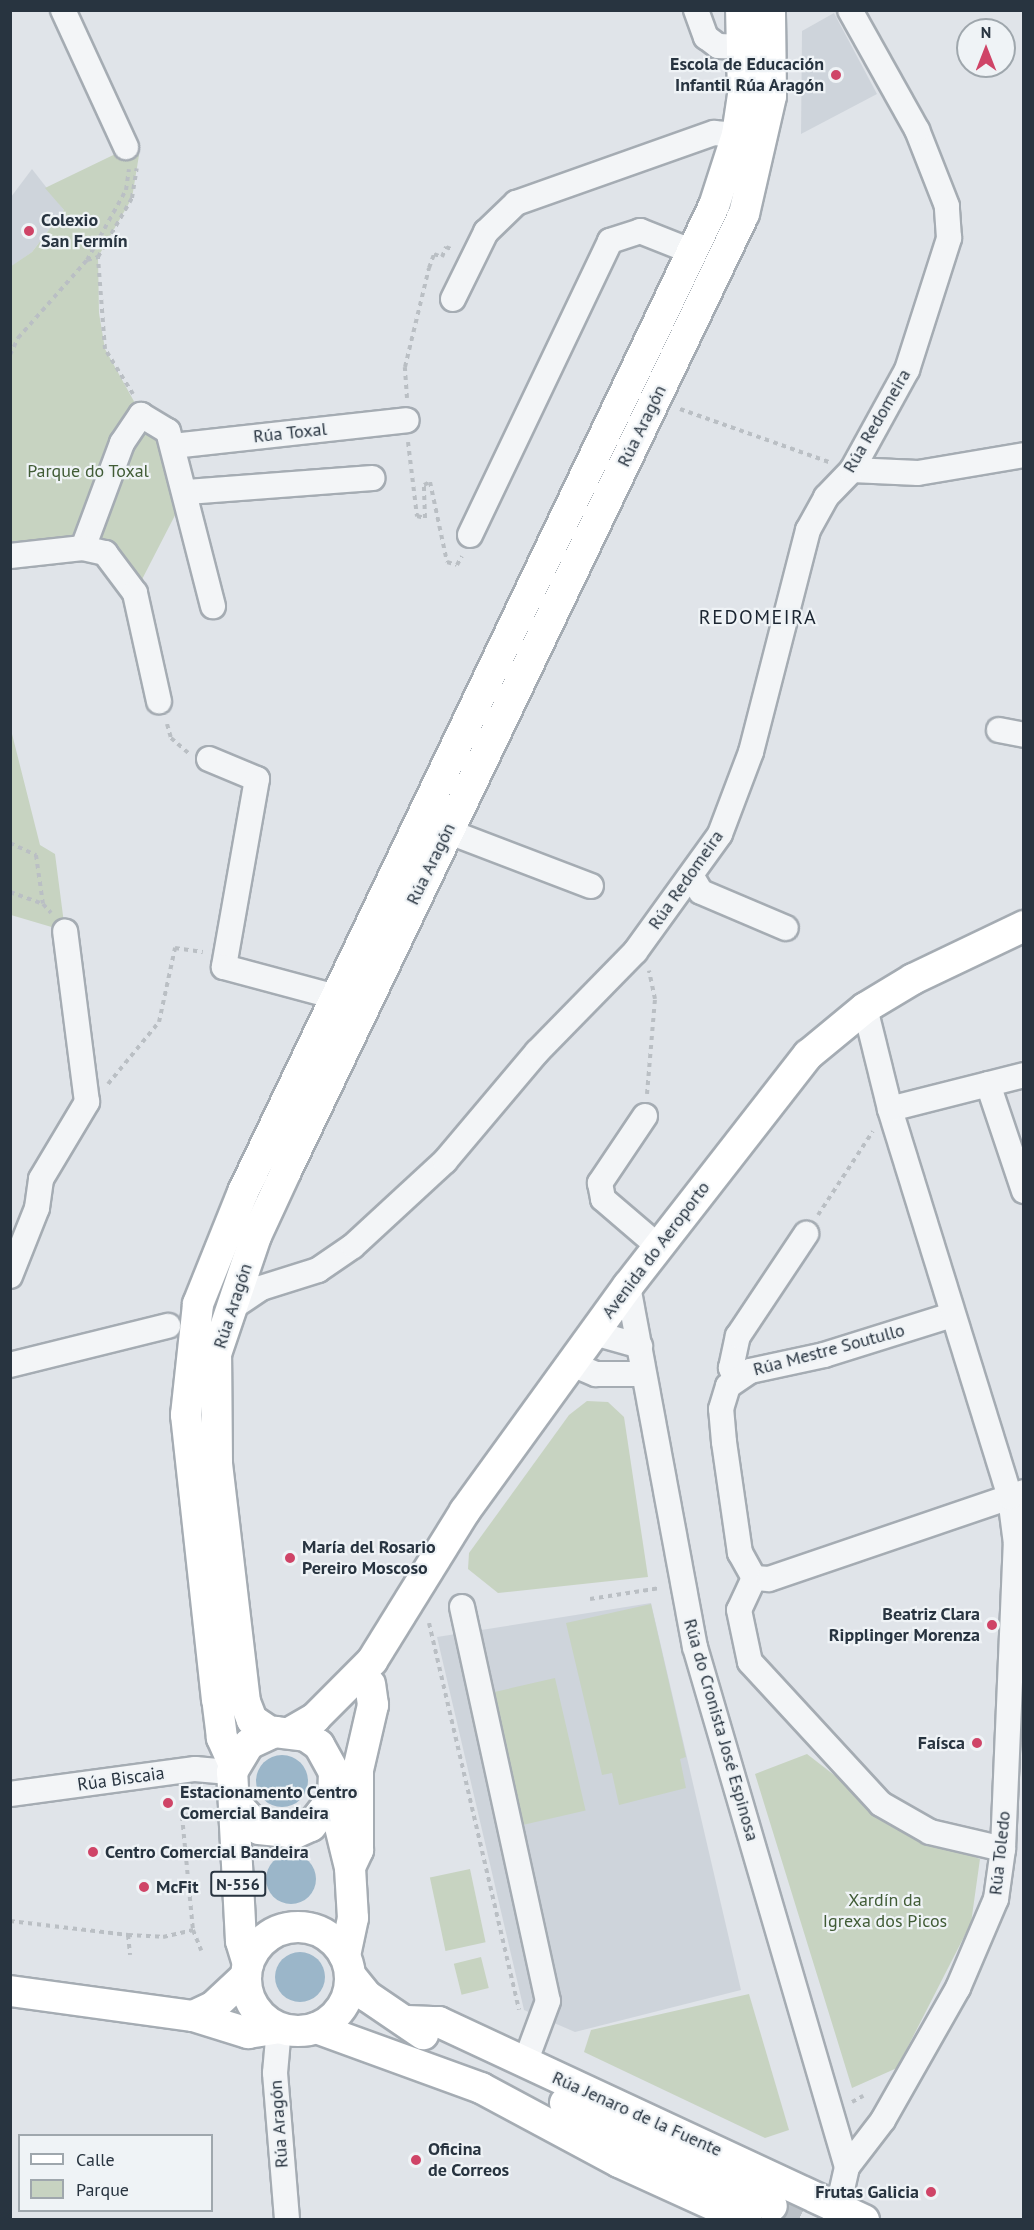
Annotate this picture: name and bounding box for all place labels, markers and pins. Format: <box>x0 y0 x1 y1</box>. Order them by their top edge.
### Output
place label: Escola de Educación Infantil Rúa Aragón <box>670 54 824 97</box>
marker: Escola de Educación Infantil Rúa Aragón <box>829 68 843 82</box>
place label: Colexio San Fermín <box>41 210 128 252</box>
marker: Colexio San Fermín <box>22 224 36 238</box>
place label: María del Rosario Pereiro Moscoso <box>302 1537 436 1580</box>
marker: María del Rosario Pereiro Moscoso <box>283 1551 297 1565</box>
place label: Beatriz Clara Ripplinger Morenza <box>829 1604 980 1646</box>
marker: Beatriz Clara Ripplinger Morenza <box>985 1618 999 1632</box>
place label: Faísca <box>918 1732 965 1754</box>
marker: Faísca <box>970 1736 984 1750</box>
place label: Estacionamento Centro Comercial Bandeira <box>180 1782 358 1824</box>
marker: Estacionamento Centro Comercial Bandeira <box>161 1796 175 1810</box>
place label: Centro Comercial Bandeira <box>105 1841 309 1863</box>
marker: Centro Comercial Bandeira <box>86 1845 100 1859</box>
place label: McFit <box>156 1876 198 1898</box>
marker: McFit <box>137 1880 151 1894</box>
place label: Oficina de Correos <box>428 2139 509 2182</box>
marker: Oficina de Correos <box>409 2153 423 2167</box>
place label: Frutas Galicia <box>815 2181 919 2203</box>
marker: Frutas Galicia <box>924 2185 938 2199</box>

